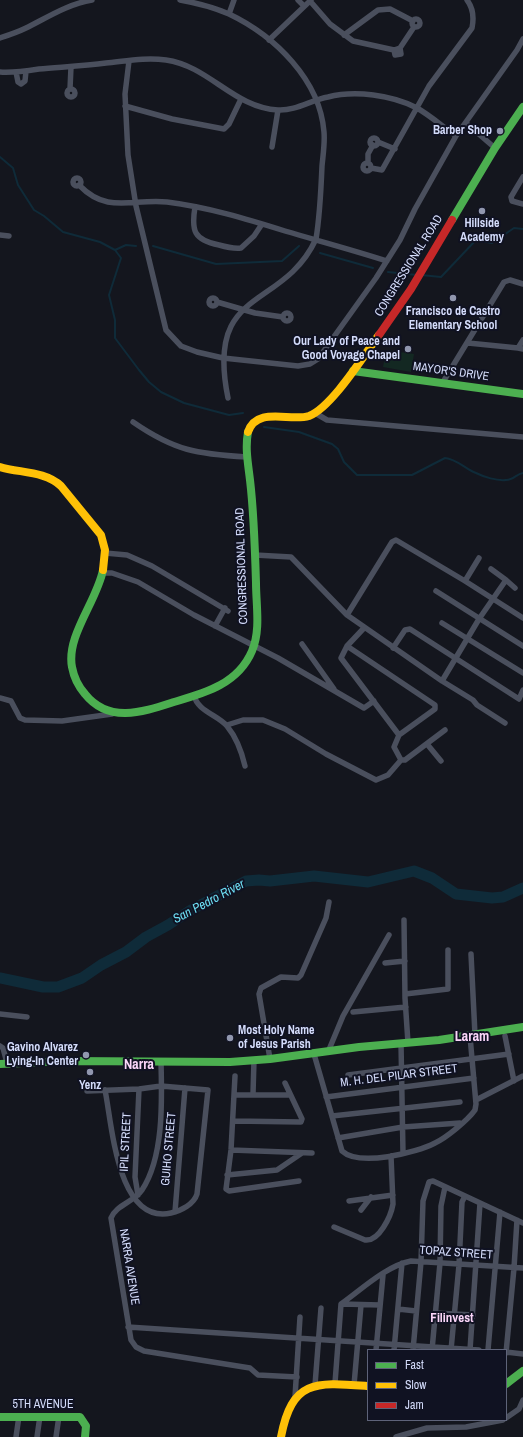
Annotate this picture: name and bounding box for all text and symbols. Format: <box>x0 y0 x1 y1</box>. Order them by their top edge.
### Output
place label: Barber Shop <box>433 124 492 138</box>
marker: Barber Shop <box>495 126 505 136</box>
marker: Hillside Academy <box>477 206 487 216</box>
street label: CONGRESSIONAL ROAD <box>372 213 446 319</box>
place label: Hillside Academy <box>460 217 504 245</box>
marker: Francisco de Castro Elementary School <box>448 293 458 303</box>
place label: Francisco de Castro Elementary School <box>406 305 500 333</box>
place label: Our Lady of Peace and Good Voyage Chapel <box>293 335 400 363</box>
marker: Our Lady of Peace and Good Voyage Chapel <box>403 344 413 354</box>
street label: MAYOR'S DRIVE <box>412 360 490 384</box>
street label: CONGRESSIONAL ROAD <box>233 507 251 625</box>
water label: San Pedro River <box>171 877 247 927</box>
place label: Most Holy Name of Jesus Parish <box>238 1024 315 1052</box>
district label: Laram <box>455 1029 489 1045</box>
marker: Most Holy Name of Jesus Parish <box>225 1033 235 1043</box>
place label: Gavino Alvarez Lying-In Center <box>6 1041 78 1069</box>
marker: Gavino Alvarez Lying-In Center <box>81 1050 91 1060</box>
district label: Narra <box>124 1057 154 1073</box>
street label: M. H. DEL PILAR STREET <box>340 1062 458 1090</box>
marker: Yenz <box>85 1067 95 1077</box>
place label: Yenz <box>79 1079 101 1093</box>
street label: IPIL STREET <box>117 1112 135 1172</box>
street label: GUIHO STREET <box>159 1112 179 1186</box>
street label: NARRA AVENUE <box>116 1228 142 1306</box>
street label: TOPAZ STREET <box>419 1243 493 1263</box>
district label: Filinvest <box>430 1311 474 1327</box>
legend <box>367 1349 507 1421</box>
text: Fast <box>405 1357 424 1373</box>
text: Slow <box>405 1377 426 1393</box>
text: Jam <box>405 1397 424 1413</box>
street label: 5TH AVENUE <box>12 1398 74 1412</box>

